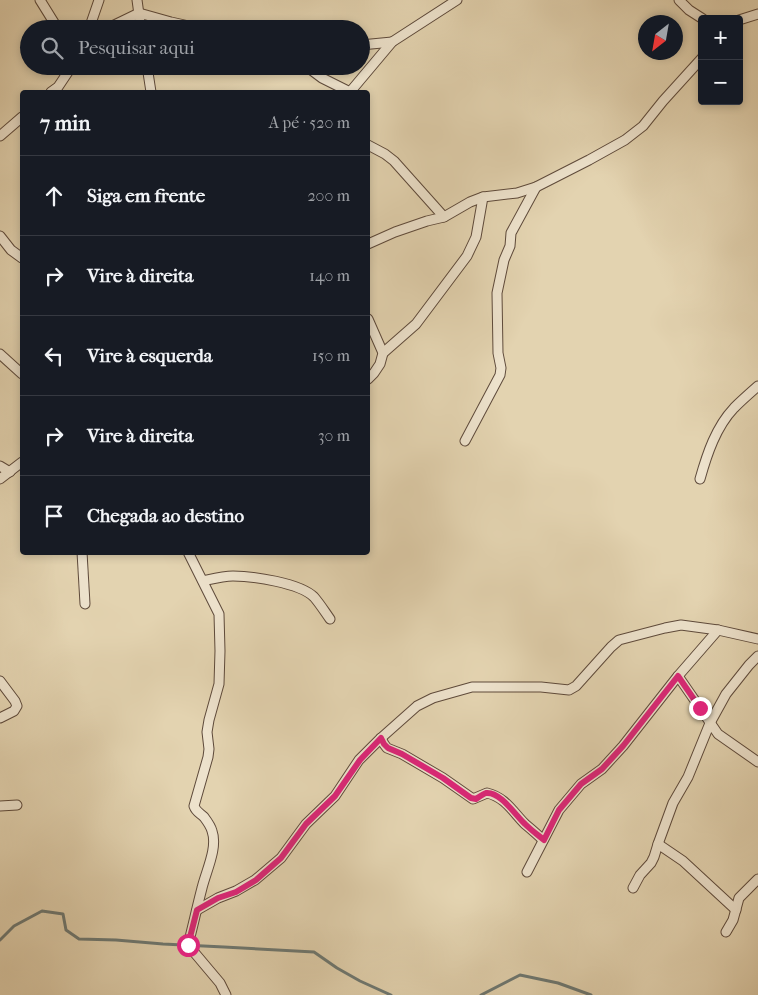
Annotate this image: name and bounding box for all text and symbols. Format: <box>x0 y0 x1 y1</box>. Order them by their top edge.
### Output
north arrow <box>638 15 683 60</box>
map controls <box>698 15 743 105</box>
button: + <box>698 15 743 60</box>
search box <box>20 20 370 75</box>
icon: search <box>38 34 66 62</box>
text: Pesquisar aqui <box>78 37 195 59</box>
button: − <box>698 60 743 105</box>
text: 7 min <box>40 111 91 135</box>
text: A pé · 520 m <box>269 113 350 132</box>
icon: ahead <box>40 182 68 210</box>
text: Siga em frente <box>87 185 205 207</box>
text: 200 m <box>307 186 350 205</box>
icon: right <box>40 262 68 290</box>
text: Vire à direita <box>87 265 194 287</box>
text: 140 m <box>309 266 350 285</box>
icon: left <box>40 342 68 370</box>
text: Vire à esquerda <box>87 345 213 367</box>
text: 150 m <box>312 346 350 365</box>
icon: right <box>40 422 68 450</box>
text: Vire à direita <box>87 425 194 447</box>
text: 30 m <box>318 426 350 445</box>
icon: arrive <box>40 502 68 530</box>
text: Chegada ao destino <box>87 505 244 527</box>
route end <box>689 697 712 720</box>
route start <box>177 934 200 957</box>

